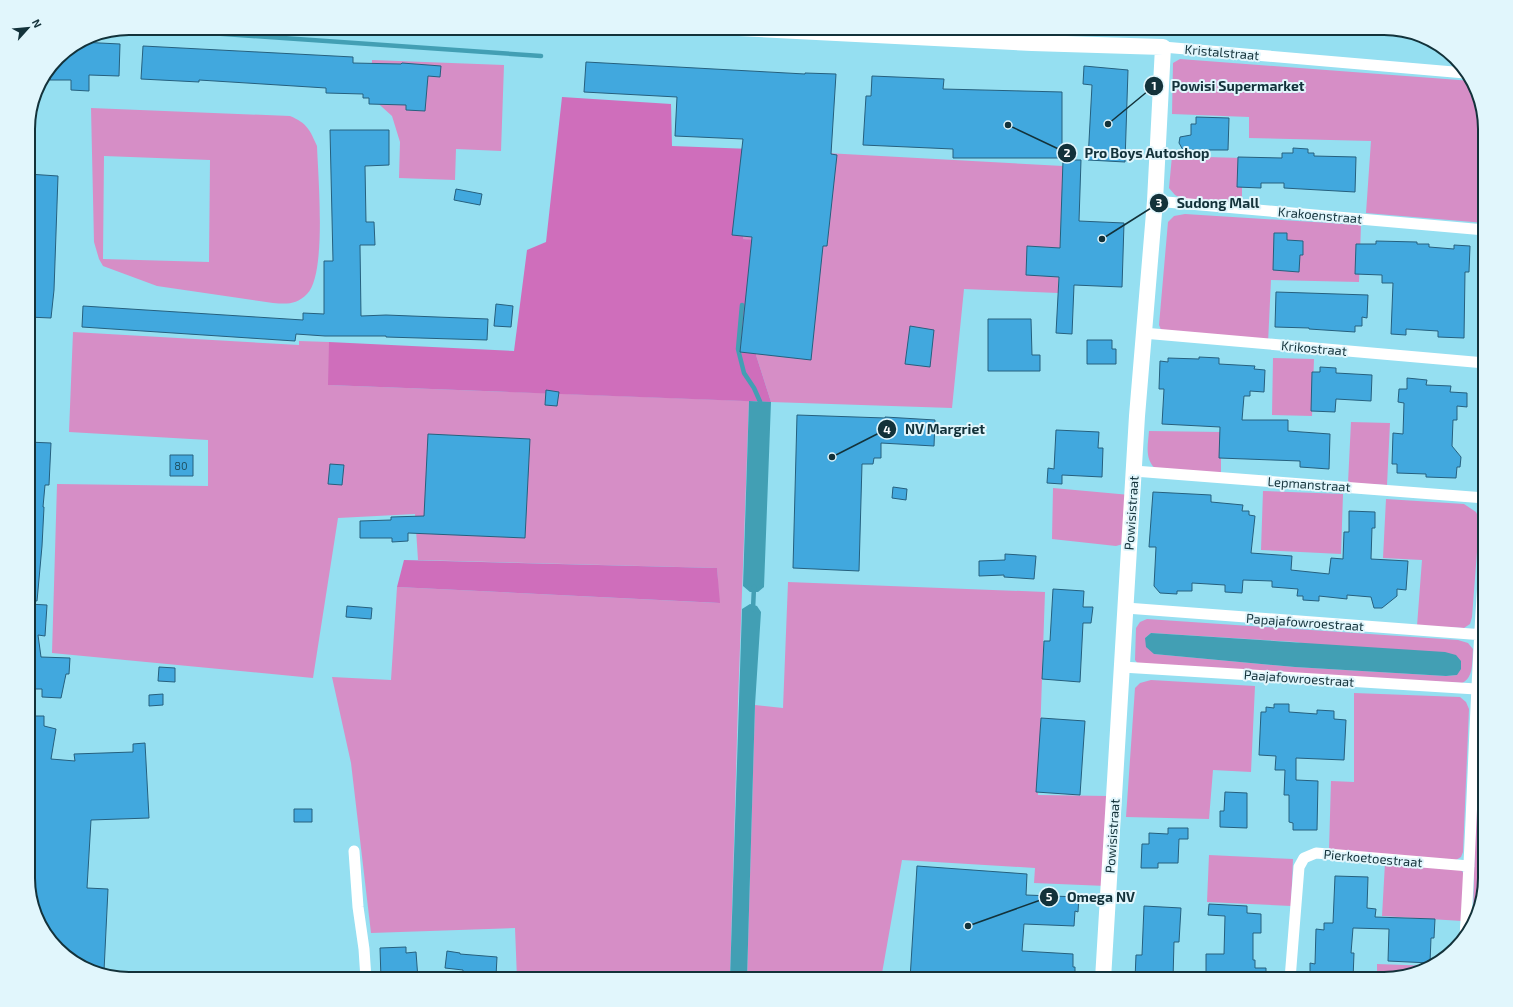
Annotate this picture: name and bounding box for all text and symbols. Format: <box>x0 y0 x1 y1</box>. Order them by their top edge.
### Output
north arrow <box>8 8 48 48</box>
text: N <box>30 17 45 30</box>
street label: Kristalstraat <box>1184 41 1260 63</box>
callout: Powisi Supermarket <box>1144 73 1313 99</box>
text: Powisi Supermarket <box>1171 77 1305 94</box>
text: 1 <box>1151 78 1157 92</box>
callout: Pro Boys Autoshop <box>1057 140 1218 166</box>
text: Pro Boys Autoshop <box>1085 144 1209 161</box>
text: 2 <box>1064 145 1071 159</box>
callout: Sudong Mall <box>1149 190 1267 216</box>
text: Sudong Mall <box>1177 194 1260 211</box>
text: 3 <box>1156 195 1163 209</box>
street label: Krakoenstraat <box>1277 203 1363 227</box>
street label: Krikostraat <box>1280 337 1348 359</box>
callout: NV Margriet <box>877 416 993 442</box>
text: NV Margriet <box>905 420 985 437</box>
text: 4 <box>883 422 891 436</box>
house number: 80 <box>174 459 188 472</box>
street label: Lepmanstraat <box>1267 473 1351 495</box>
street label: Powisistraat <box>1120 475 1142 551</box>
street label: Papajafowroestraat <box>1246 610 1365 634</box>
street label: Paajafowroestraat <box>1243 666 1355 690</box>
street label: Powisistraat <box>1101 798 1123 874</box>
street label: Pierkoetoestraat <box>1323 846 1423 870</box>
callout: Omega NV <box>1039 884 1143 910</box>
text: Omega NV <box>1067 888 1135 905</box>
text: 5 <box>1046 889 1053 903</box>

